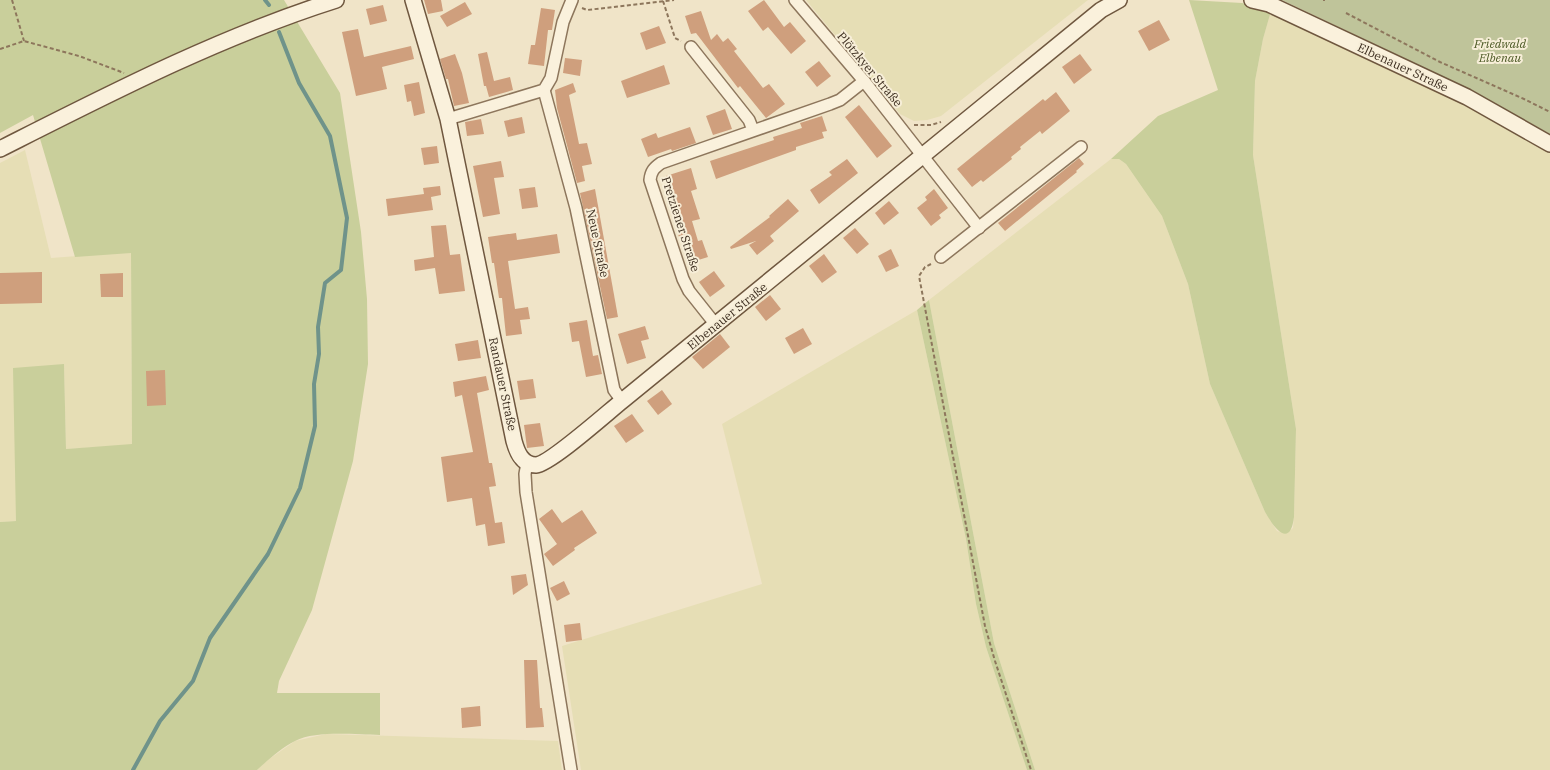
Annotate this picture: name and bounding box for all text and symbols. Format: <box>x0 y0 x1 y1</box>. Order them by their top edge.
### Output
street label: Plötzkyer Straße <box>834 28 906 110</box>
park label: Friedwald Elbenau <box>1473 36 1526 65</box>
street label: Elbenauer Straße <box>1355 39 1451 95</box>
street label: Pretziener Straße <box>659 175 703 273</box>
street label: Neue Straße <box>583 207 613 279</box>
street label: Elbenauer Straße <box>684 279 770 353</box>
street label: Randauer Straße <box>486 336 520 432</box>

